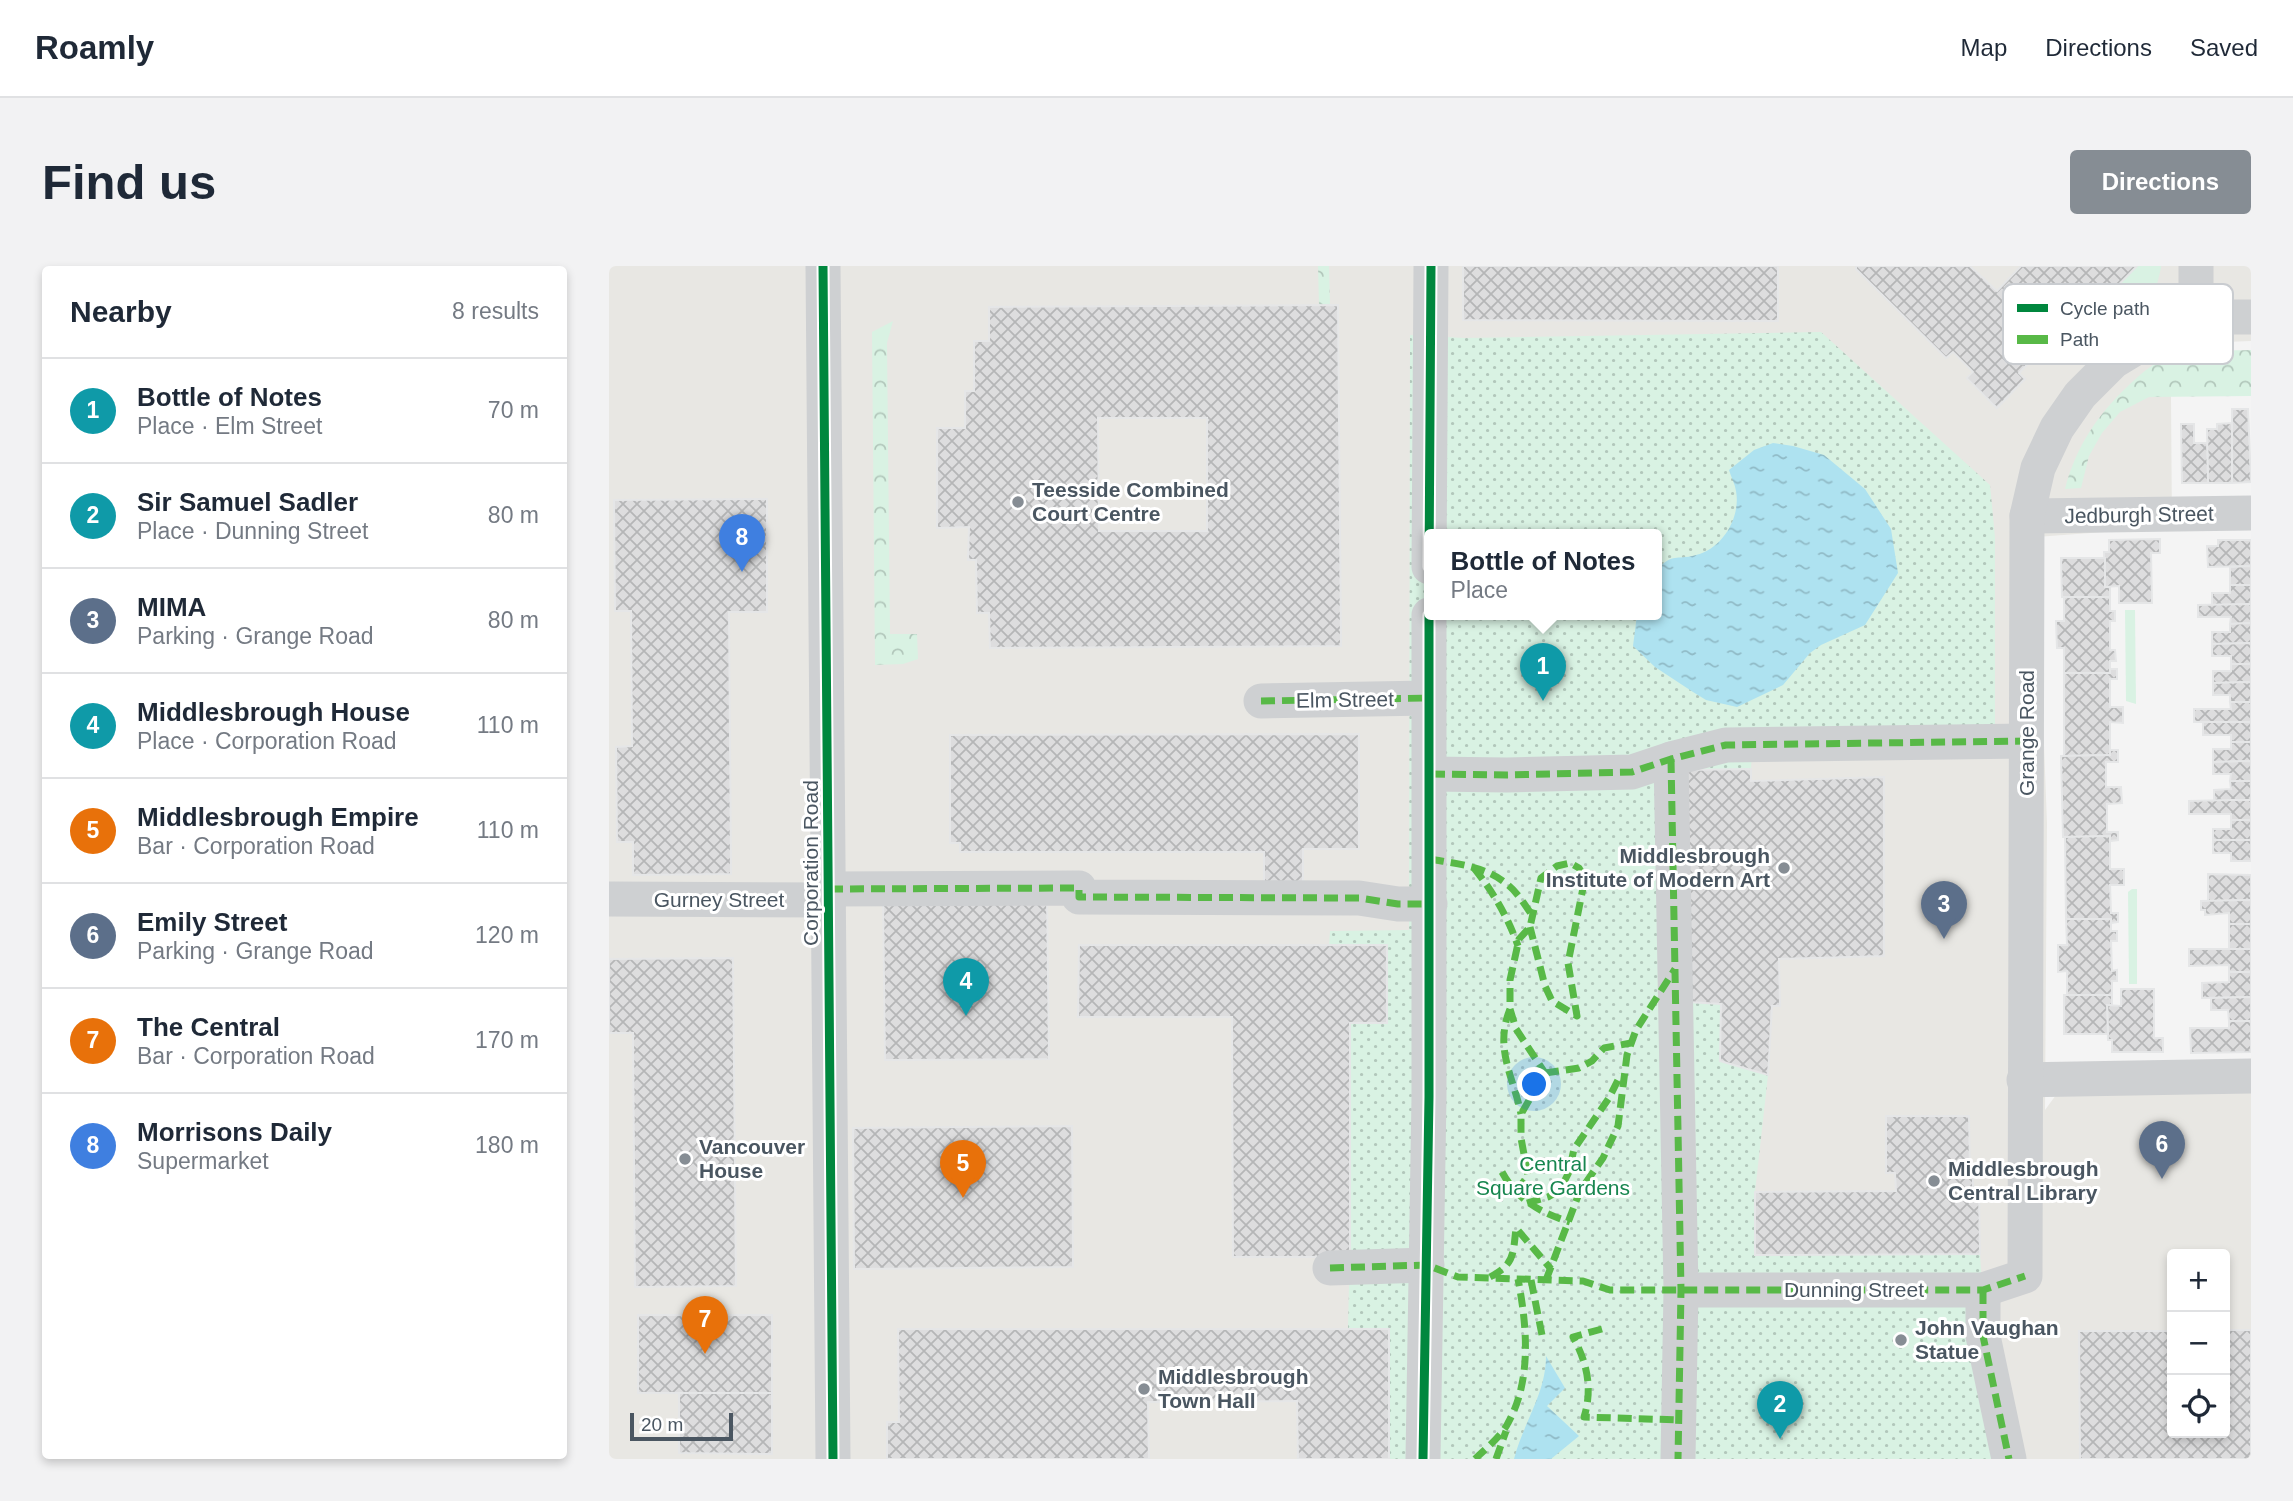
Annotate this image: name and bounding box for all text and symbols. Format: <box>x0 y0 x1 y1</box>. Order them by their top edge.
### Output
text: Roamly <box>35 29 154 66</box>
text: Map <box>1961 34 2007 61</box>
text: Directions <box>2045 34 2152 61</box>
text: Saved <box>2190 34 2258 61</box>
button: Directions <box>2070 150 2251 214</box>
text: Find us <box>42 155 216 209</box>
legend <box>2003 284 2233 364</box>
text: Nearby <box>70 295 172 328</box>
text: 8 results <box>452 298 539 324</box>
text: Cycle path <box>2060 298 2150 319</box>
text: Path <box>2060 329 2099 350</box>
text: Bottle of Notes <box>137 382 322 412</box>
text: 1 <box>87 397 99 423</box>
text: 70 m <box>488 397 539 423</box>
text: Place · Elm Street <box>137 413 322 439</box>
place label: Teesside Combined Court Centre <box>1032 478 1229 525</box>
text: Sir Samuel Sadler <box>137 487 358 517</box>
marker: Teesside Combined Court Centre <box>1010 494 1026 510</box>
text: 2 <box>87 502 99 528</box>
text: 80 m <box>488 502 539 528</box>
street label: Jedburgh Street <box>2064 502 2214 527</box>
pin: 8 <box>719 514 765 572</box>
text: Place · Dunning Street <box>137 518 368 544</box>
popup <box>1424 529 1662 620</box>
text: Bottle of Notes <box>1451 546 1635 576</box>
text: Place <box>1451 577 1508 603</box>
text: MIMA <box>137 592 206 622</box>
text: 3 <box>87 607 99 633</box>
text: 80 m <box>488 607 539 633</box>
text: Parking · Grange Road <box>137 623 374 649</box>
pin: 1 <box>1520 643 1566 701</box>
street label: Grange Road <box>2015 670 2038 796</box>
street label: Elm Street <box>1296 687 1394 712</box>
text: Middlesbrough House <box>137 697 410 727</box>
text: 4 <box>87 712 99 738</box>
text: 110 m <box>477 712 539 738</box>
text: Place · Corporation Road <box>137 728 397 754</box>
street label: Corporation Road <box>799 780 822 946</box>
text: Middlesbrough Empire <box>137 802 419 832</box>
text: 5 <box>87 817 99 843</box>
text: 110 m <box>477 817 539 843</box>
text: Bar · Corporation Road <box>137 833 375 859</box>
place label: Middlesbrough Institute of Modern Art <box>1546 844 1770 891</box>
marker: Middlesbrough Institute of Modern Art <box>1776 860 1792 876</box>
pin: 3 <box>1921 881 1967 939</box>
street label: Gurney Street <box>654 888 785 911</box>
text: Emily Street <box>137 907 287 937</box>
text: 6 <box>87 922 99 948</box>
text: 120 m <box>475 922 539 948</box>
text: Parking · Grange Road <box>137 938 374 964</box>
pin: 4 <box>943 958 989 1016</box>
text: The Central <box>137 1012 280 1042</box>
text: 7 <box>87 1027 99 1053</box>
text: 170 m <box>475 1027 539 1053</box>
text: Bar · Corporation Road <box>137 1043 375 1069</box>
your location <box>1517 1067 1551 1101</box>
text: Morrisons Daily <box>137 1117 332 1147</box>
pin: 6 <box>2139 1121 2185 1179</box>
text: 8 <box>87 1132 99 1158</box>
text: 180 m <box>475 1132 539 1158</box>
place label: Vancouver House <box>699 1135 805 1182</box>
pin: 5 <box>940 1140 986 1198</box>
text: Supermarket <box>137 1148 269 1174</box>
marker: Vancouver House <box>677 1151 693 1167</box>
park label: Central Square Gardens <box>1476 1152 1630 1199</box>
place label: Middlesbrough Central Library <box>1948 1157 2099 1204</box>
marker: Middlesbrough Central Library <box>1926 1173 1942 1189</box>
map controls <box>2167 1249 2230 1438</box>
button: + <box>2167 1249 2230 1312</box>
street label: Dunning Street <box>1784 1278 1924 1301</box>
pin: 7 <box>682 1296 728 1354</box>
button: − <box>2167 1312 2230 1375</box>
place label: John Vaughan Statue <box>1915 1316 2059 1363</box>
marker: John Vaughan Statue <box>1893 1332 1909 1348</box>
place label: Middlesbrough Town Hall <box>1158 1365 1309 1412</box>
button: locate <box>2167 1375 2230 1438</box>
marker: Middlesbrough Town Hall <box>1136 1381 1152 1397</box>
pin: 2 <box>1757 1381 1803 1439</box>
scale bar <box>630 1410 733 1442</box>
text: 20 m <box>641 1414 683 1435</box>

